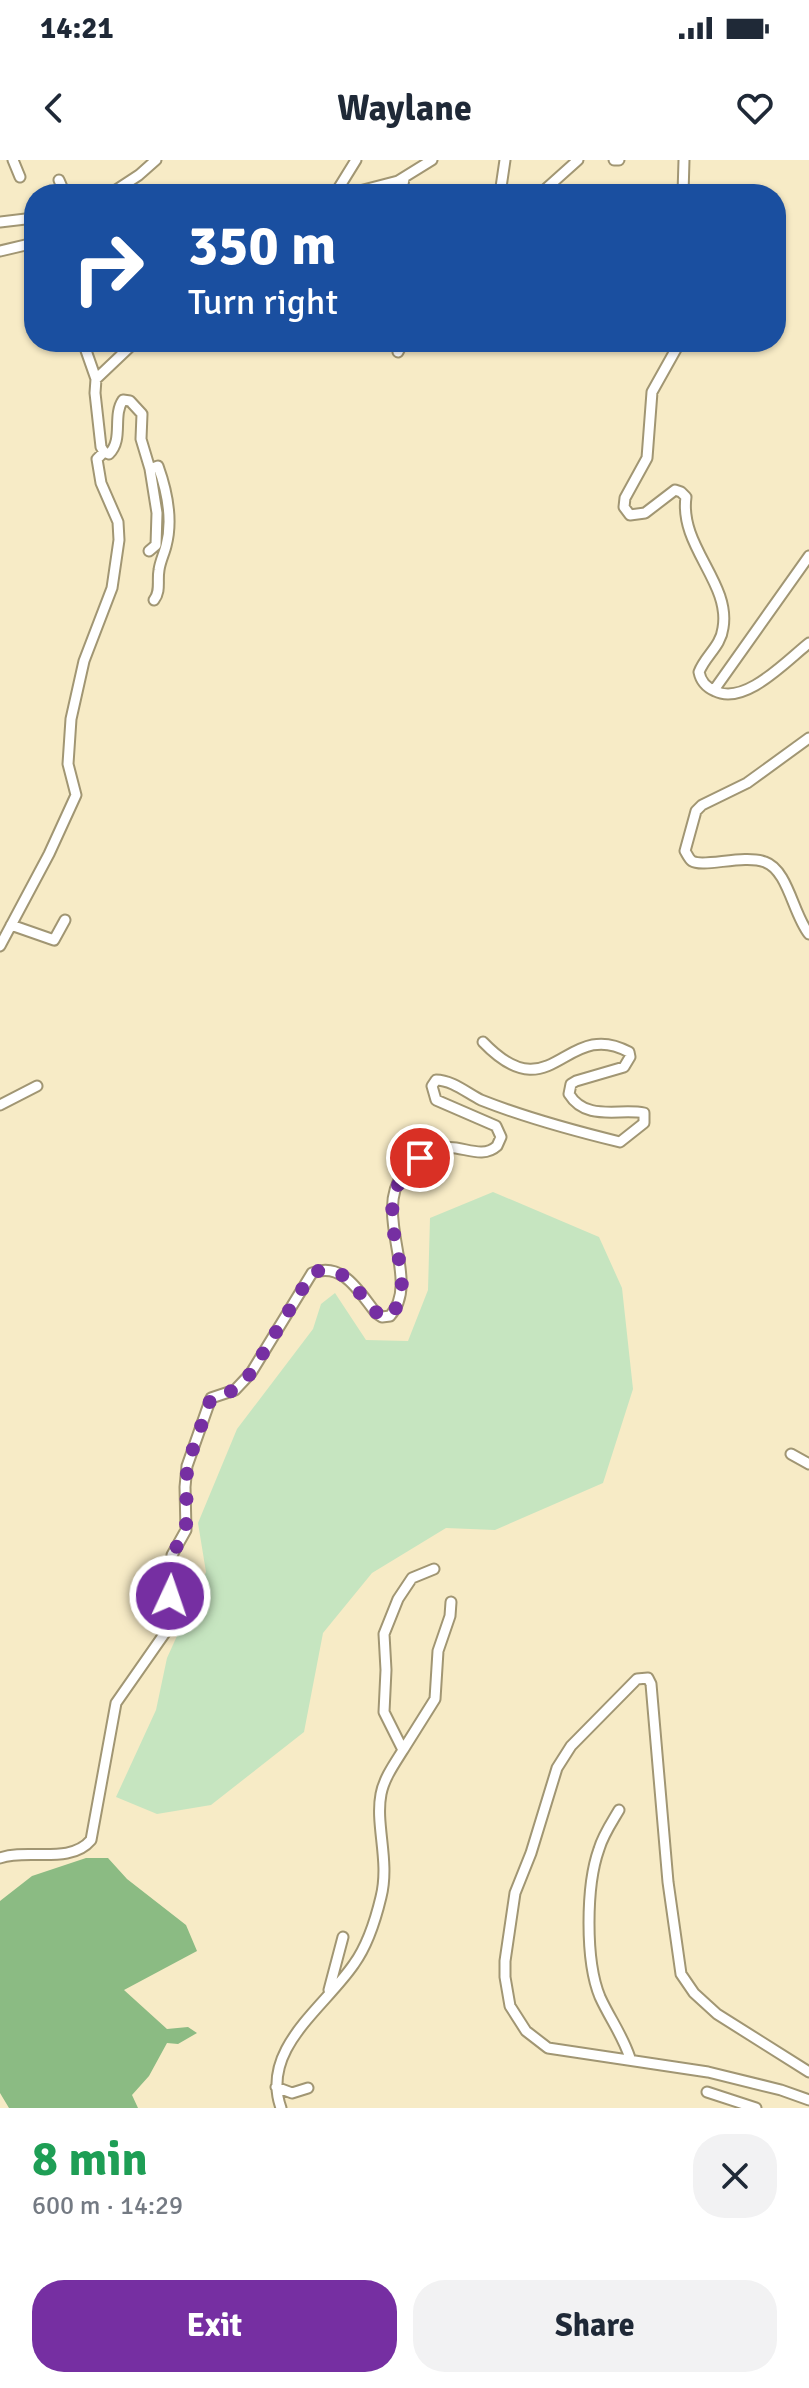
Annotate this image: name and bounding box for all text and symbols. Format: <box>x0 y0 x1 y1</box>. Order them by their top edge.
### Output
text: 14:21 <box>40 10 114 47</box>
icon: back <box>32 86 76 130</box>
text: Waylane <box>337 86 472 131</box>
icon: heart <box>733 86 777 130</box>
text: 350 m <box>188 211 336 280</box>
icon: right <box>56 216 160 320</box>
text: Turn right <box>188 280 338 325</box>
pin <box>386 1124 454 1192</box>
icon: arrive <box>398 1136 442 1180</box>
position arrow <box>128 1554 212 1638</box>
text: 8 min <box>32 2130 148 2189</box>
button: close <box>693 2134 777 2218</box>
text: 600 m · 14:29 <box>32 2190 183 2222</box>
button: Exit <box>32 2280 397 2372</box>
button: Share <box>413 2280 777 2372</box>

